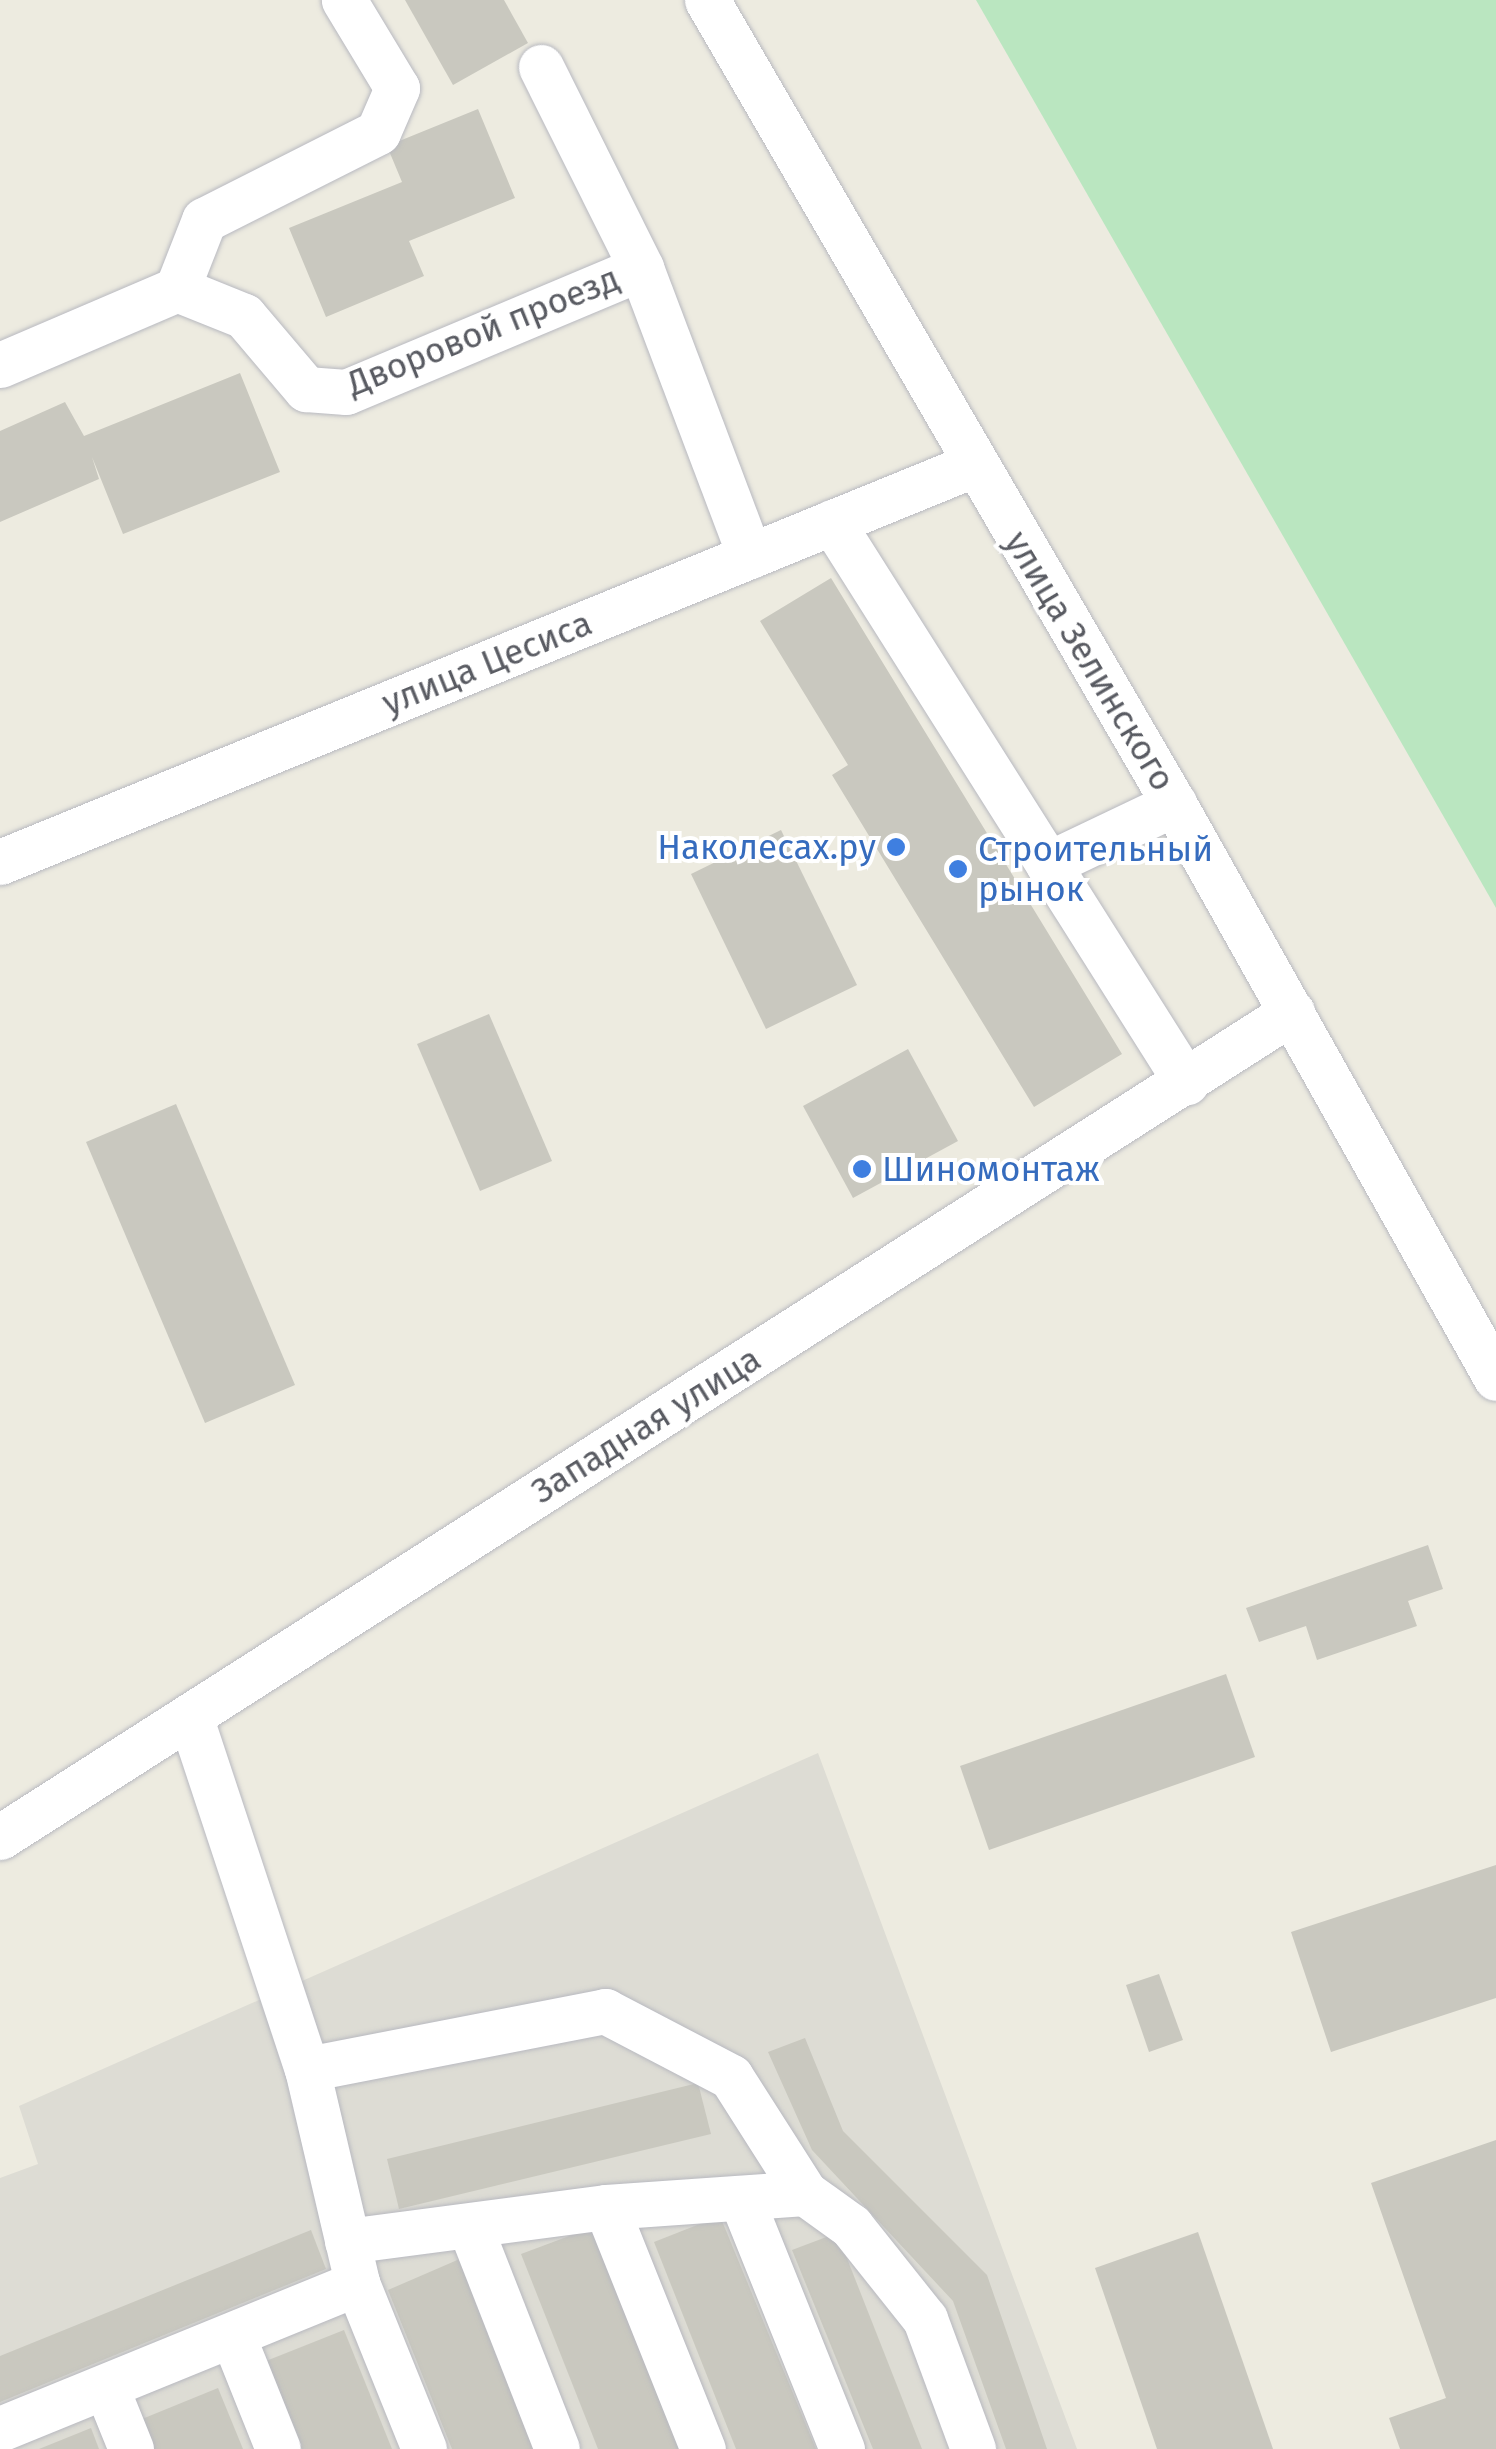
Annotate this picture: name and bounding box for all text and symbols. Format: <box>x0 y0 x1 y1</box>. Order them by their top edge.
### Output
street label: Дворовой проезд <box>341 257 625 405</box>
street label: улица Зелинского <box>996 524 1184 798</box>
street label: улица Цесиса <box>376 602 598 724</box>
place label: Наколесах.ру <box>657 826 876 868</box>
place label: Строительный рынок <box>978 828 1213 910</box>
marker: Наколесах.ру <box>885 836 907 858</box>
marker: Строительный рынок <box>947 858 969 880</box>
place label: Шиномонтаж <box>882 1148 1100 1190</box>
marker: Шиномонтаж <box>851 1158 873 1180</box>
street label: Западная улица <box>524 1338 768 1512</box>

